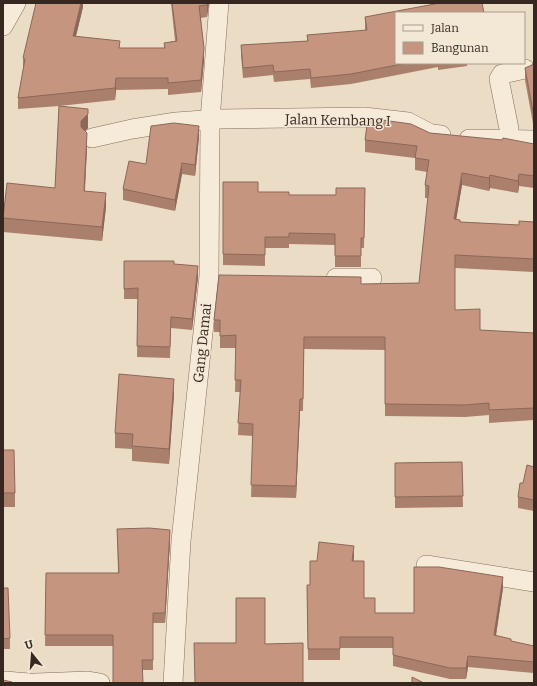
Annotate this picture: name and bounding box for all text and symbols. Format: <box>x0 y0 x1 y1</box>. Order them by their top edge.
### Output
legend <box>395 12 525 64</box>
text: Jalan <box>430 21 459 35</box>
text: Bangunan <box>431 41 489 55</box>
street label: Jalan Kembang I <box>284 111 391 130</box>
street label: Gang Damai <box>190 302 215 384</box>
north arrow <box>12 634 52 674</box>
text: U <box>23 638 35 652</box>

